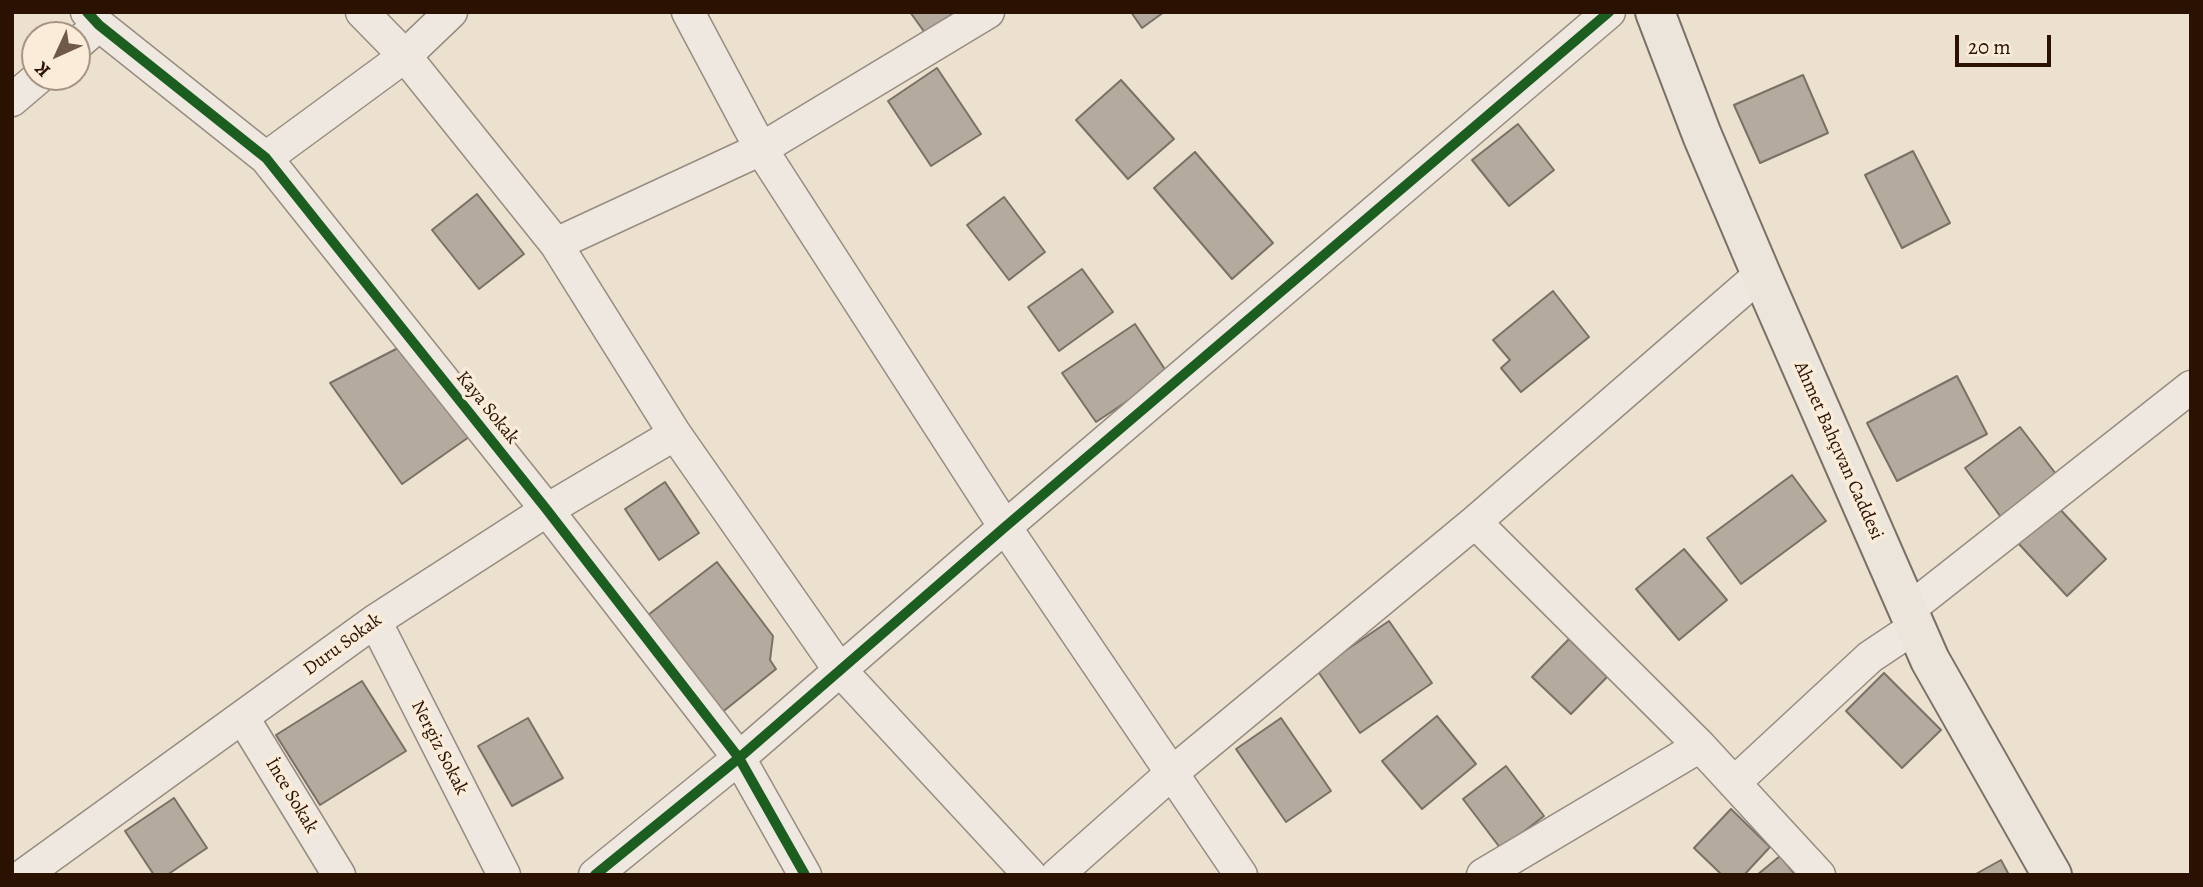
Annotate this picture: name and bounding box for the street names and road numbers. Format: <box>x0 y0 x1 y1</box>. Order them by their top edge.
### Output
street label: Ahmet Bahçıvan Caddesi <box>1788 358 1888 544</box>
street label: Kaya Sokak <box>451 367 523 449</box>
street label: Duru Sokak <box>299 609 387 681</box>
street label: Nergiz Sokak <box>405 697 473 799</box>
street label: İnce Sokak <box>260 754 322 838</box>

